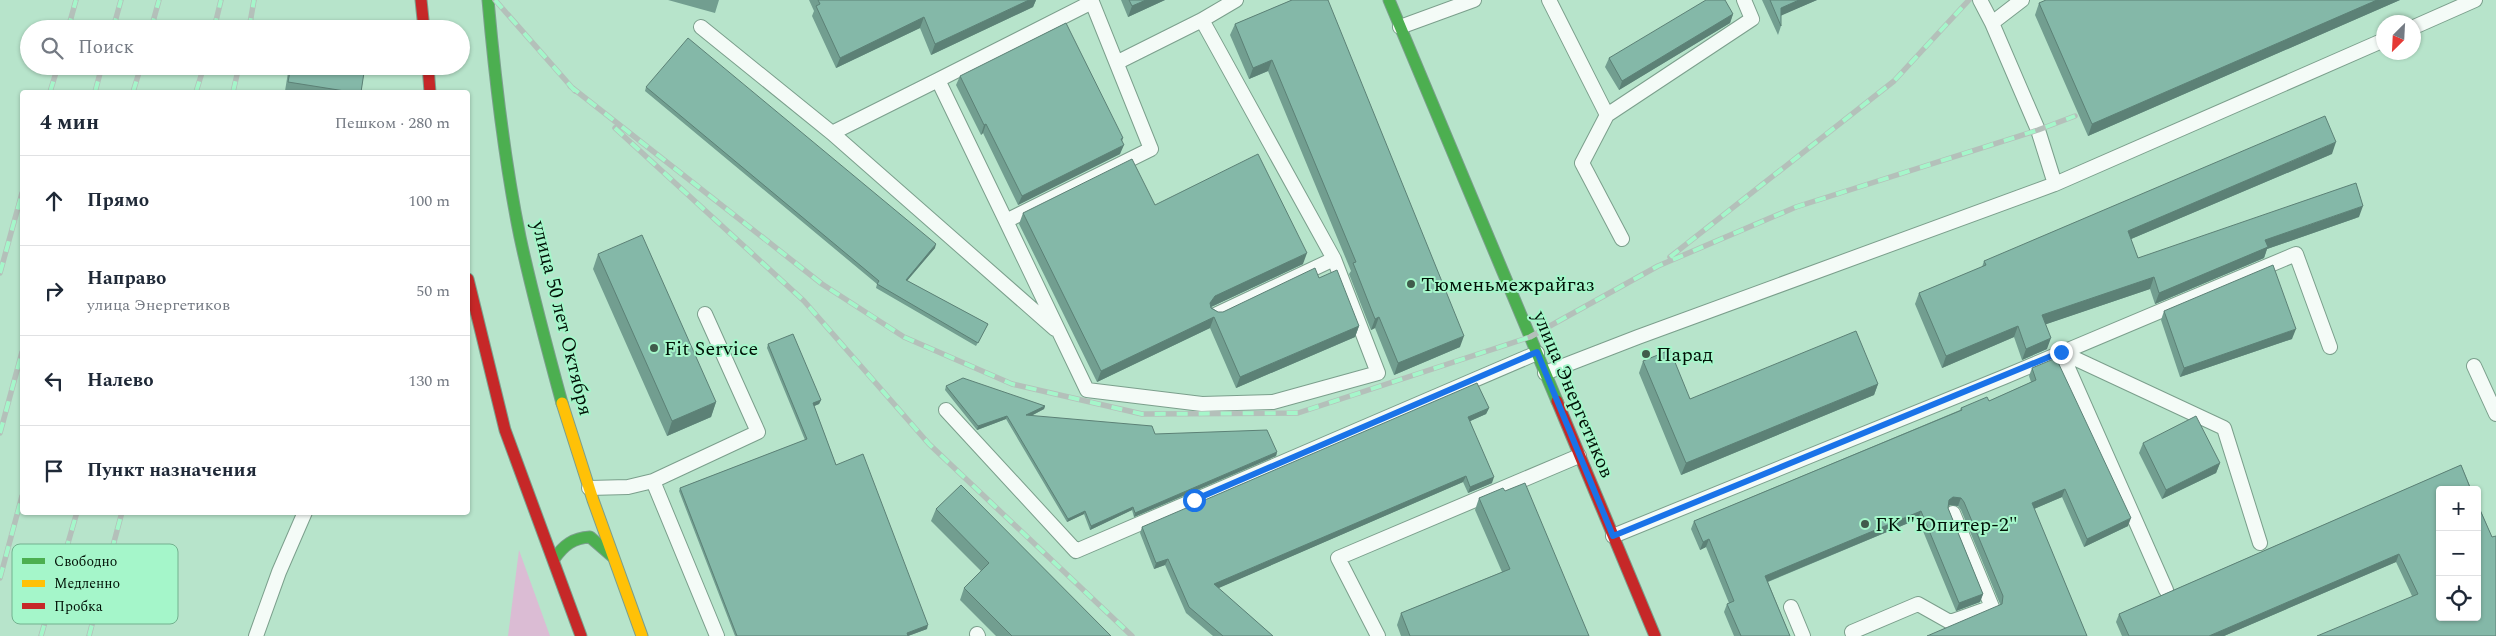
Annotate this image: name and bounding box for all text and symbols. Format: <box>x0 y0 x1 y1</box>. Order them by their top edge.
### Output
north arrow <box>2376 15 2421 60</box>
search box <box>20 20 470 75</box>
text: Поиск <box>78 33 134 62</box>
icon: search <box>38 34 66 62</box>
text: 4 мин <box>40 107 99 139</box>
text: Пешком · 280 m <box>335 111 450 135</box>
text: Прямо <box>87 186 149 215</box>
icon: ahead <box>40 187 68 215</box>
text: 100 m <box>408 189 450 213</box>
street label: улица 50 лет Октября <box>523 217 601 419</box>
text: Направо <box>87 264 166 293</box>
place label: Тюменьмежрайгаз <box>1421 270 1595 300</box>
icon: right <box>40 277 68 305</box>
marker: Тюменьмежрайгаз <box>1405 278 1417 290</box>
text: 50 m <box>416 279 450 303</box>
text: улица Энергетиков <box>87 293 230 317</box>
street label: улица Энергетиков <box>1524 305 1622 483</box>
place label: Fit Service <box>664 334 758 364</box>
place label: Парад <box>1656 340 1713 370</box>
route end <box>2050 341 2073 364</box>
marker: Fit Service <box>648 342 660 354</box>
marker: Парад <box>1640 348 1652 360</box>
text: Налево <box>87 366 154 395</box>
icon: left <box>40 367 68 395</box>
text: 130 m <box>408 369 450 393</box>
text: Пункт назначения <box>87 456 257 485</box>
icon: arrive <box>40 457 68 485</box>
map controls <box>2436 486 2481 621</box>
button: + <box>2436 486 2481 531</box>
route start <box>1183 489 1206 512</box>
place label: ГК "Юпитер-2" <box>1875 510 2018 540</box>
marker: ГК "Юпитер-2" <box>1859 518 1871 530</box>
button: − <box>2436 531 2481 576</box>
legend <box>12 544 178 624</box>
text: Свободно <box>54 551 117 572</box>
text: Медленно <box>54 573 120 594</box>
button: locate <box>2436 576 2481 621</box>
text: Пробка <box>54 596 103 617</box>

